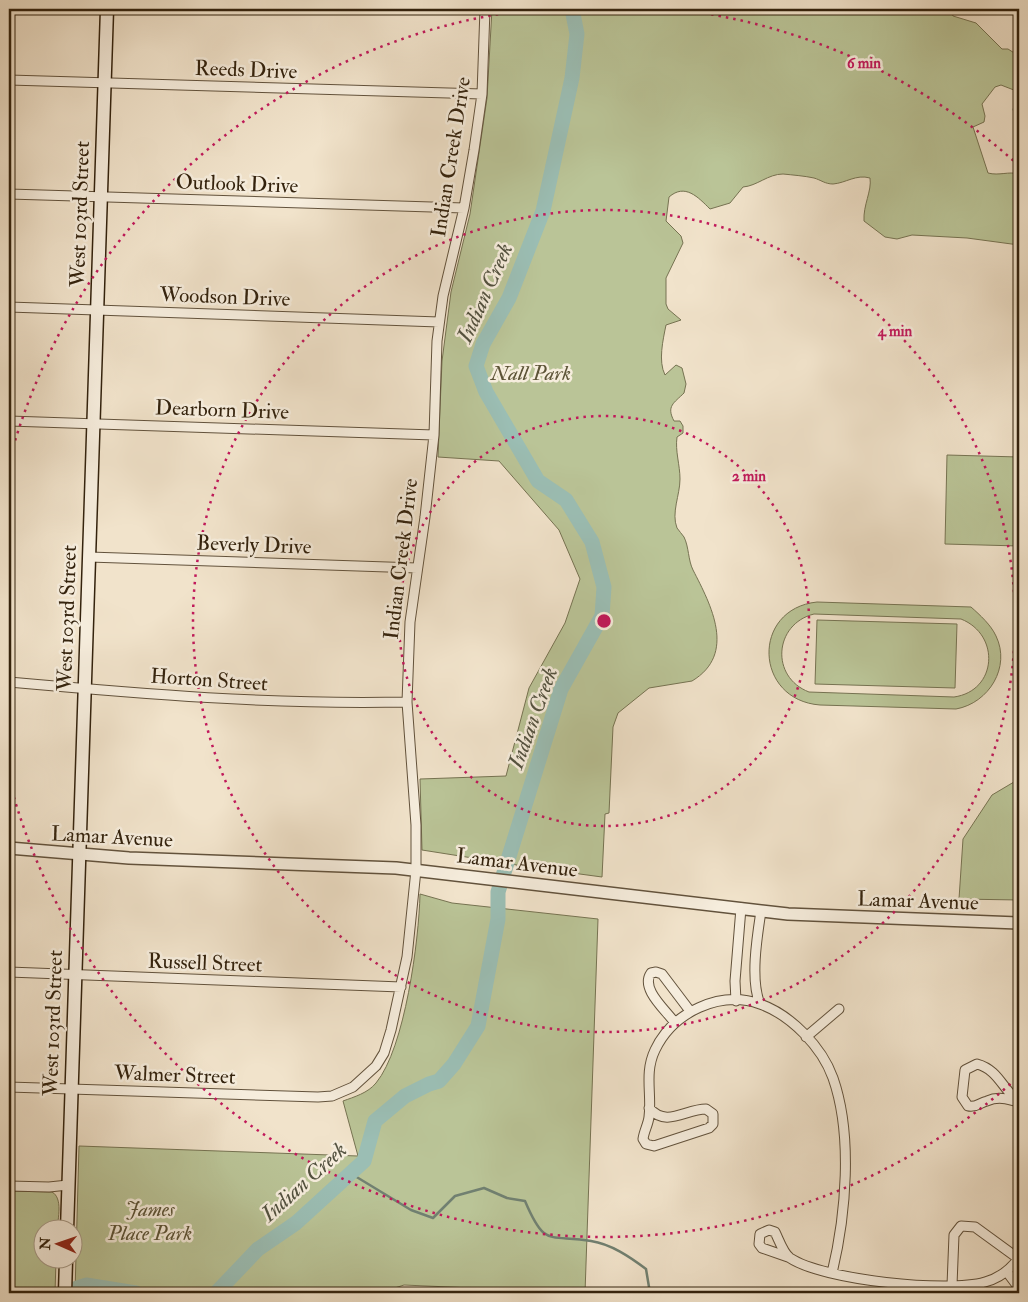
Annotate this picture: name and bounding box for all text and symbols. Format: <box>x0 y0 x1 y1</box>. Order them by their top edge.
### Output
text: 6 min <box>847 54 881 73</box>
street label: Reeds Drive <box>194 55 298 85</box>
street label: Indian Creek Drive <box>425 75 477 239</box>
street label: West 103rd Street <box>64 140 96 288</box>
street label: Outlook Drive <box>175 168 299 200</box>
water label: Indian Creek <box>450 239 519 348</box>
street label: Woodson Drive <box>158 281 291 313</box>
text: 4 min <box>877 322 913 341</box>
park label: Nall Park <box>490 360 571 387</box>
street label: Dearborn Drive <box>155 394 290 426</box>
text: 2 min <box>732 467 766 486</box>
street label: Indian Creek Drive <box>378 477 424 641</box>
street label: Beverly Drive <box>196 530 312 561</box>
street label: West 103rd Street <box>51 544 83 692</box>
centre of rings <box>595 612 613 630</box>
street label: Horton Street <box>149 662 269 698</box>
water label: Indian Creek <box>501 663 564 773</box>
street label: Lamar Avenue <box>50 820 174 854</box>
street label: Lamar Avenue <box>455 842 579 884</box>
street label: Lamar Avenue <box>857 885 980 917</box>
street label: Russell Street <box>147 948 263 978</box>
street label: West 103rd Street <box>37 949 69 1097</box>
street label: Walmer Street <box>113 1059 236 1091</box>
water label: Indian Creek <box>255 1136 353 1229</box>
park label: James Place Park <box>107 1196 192 1247</box>
north arrow <box>32 1220 82 1270</box>
text: N <box>37 1237 54 1251</box>

